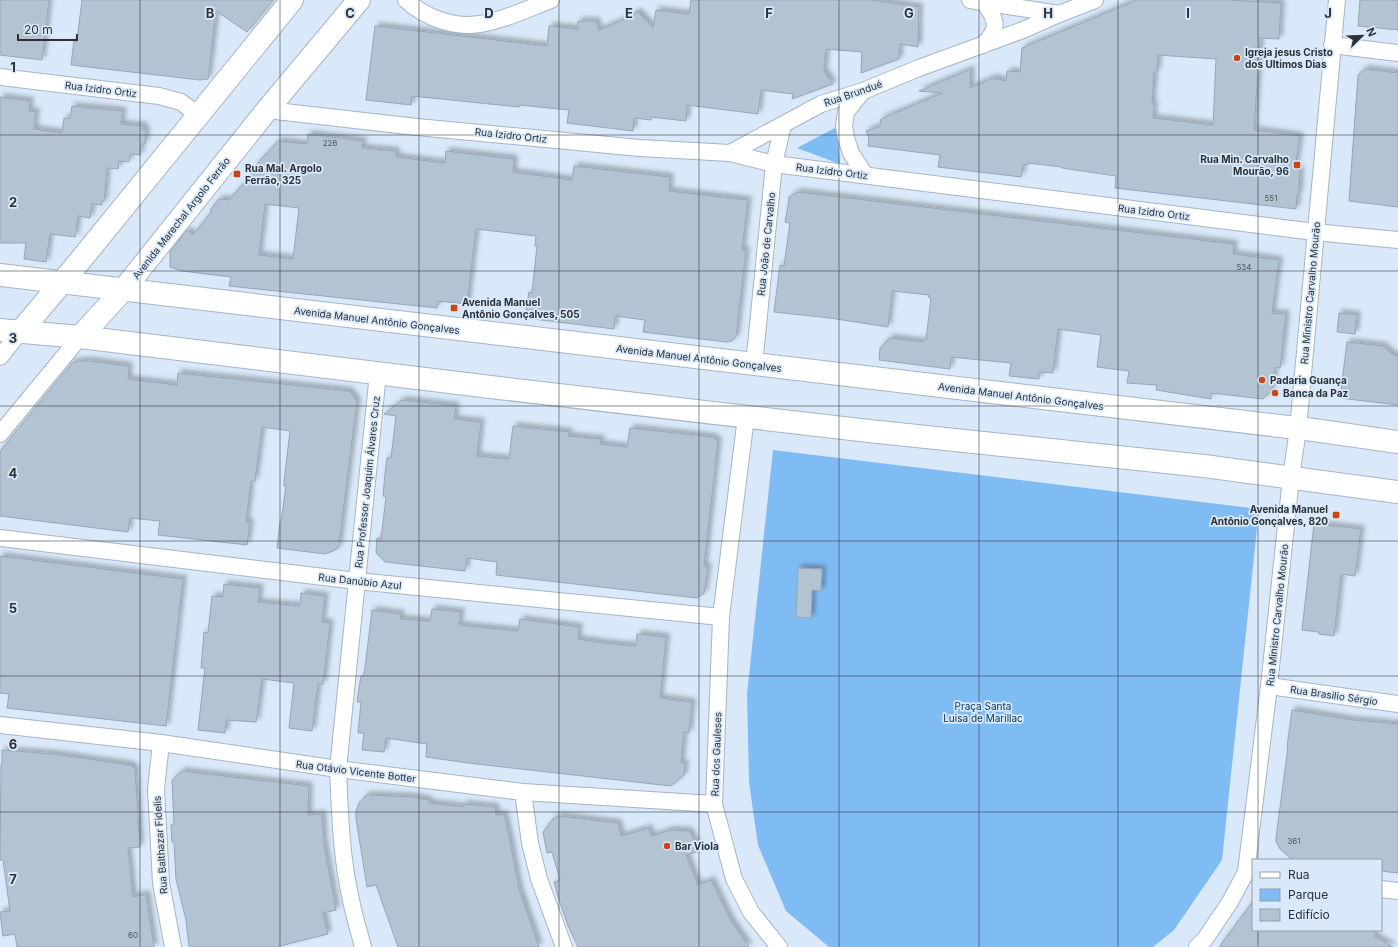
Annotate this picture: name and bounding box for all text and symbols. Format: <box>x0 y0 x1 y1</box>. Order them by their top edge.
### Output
text: B <box>206 5 215 21</box>
text: C <box>345 5 355 21</box>
text: D <box>484 5 494 21</box>
text: E <box>625 5 633 21</box>
text: F <box>765 5 773 21</box>
text: G <box>904 5 914 21</box>
text: H <box>1043 5 1053 21</box>
text: I <box>1186 5 1190 21</box>
text: J <box>1324 5 1332 21</box>
scale bar <box>18 16 77 42</box>
north arrow <box>1342 16 1382 56</box>
text: 20 m <box>24 22 53 37</box>
text: N <box>1363 25 1379 39</box>
place label: Igreja jesus Cristo dos Ultimos Dias <box>1245 46 1333 70</box>
marker: Igreja jesus Cristo dos Ultimos Dias <box>1232 53 1242 63</box>
text: 1 <box>10 59 16 75</box>
street label: Rua Brundué <box>822 77 884 109</box>
street label: Rua Izidro Ortiz <box>64 79 138 99</box>
street label: Rua Izidro Ortiz <box>474 125 548 145</box>
house number: 226 <box>323 138 337 148</box>
place label: Rua Min. Carvalho Mourão, 96 <box>1200 153 1290 177</box>
street label: Avenida Marechal Argolo Ferrão <box>130 155 232 281</box>
marker: Rua Min. Carvalho Mourão, 96 <box>1292 160 1302 170</box>
street label: Rua Izidro Ortiz <box>795 161 869 181</box>
place label: Rua Mal. Argolo Ferrão, 325 <box>245 162 322 186</box>
marker: Rua Mal. Argolo Ferrão, 325 <box>232 169 242 179</box>
street label: Rua João de Carvalho <box>755 192 777 296</box>
house number: 551 <box>1265 193 1277 203</box>
text: 2 <box>9 194 17 210</box>
street label: Rua Izidro Ortiz <box>1117 202 1191 222</box>
street label: Rua Ministro Carvalho Mourão <box>1298 221 1322 365</box>
house number: 534 <box>1237 262 1251 272</box>
place label: Avenida Manuel Antônio Gonçalves, 505 <box>462 296 580 320</box>
marker: Avenida Manuel Antônio Gonçalves, 505 <box>449 303 459 313</box>
street label: Avenida Manuel Antônio Gonçalves <box>293 304 461 336</box>
text: 3 <box>9 330 17 346</box>
street label: Avenida Manuel Antônio Gonçalves <box>615 342 783 374</box>
place label: Padaria Guança <box>1270 374 1347 386</box>
marker: Padaria Guança <box>1257 375 1267 385</box>
street label: Avenida Manuel Antônio Gonçalves <box>937 380 1105 412</box>
place label: Banca da Paz <box>1283 387 1348 399</box>
marker: Banca da Paz <box>1270 388 1280 398</box>
street label: Rua Professor Joaquim Álvares Cruz <box>351 395 382 569</box>
text: 4 <box>9 465 18 481</box>
place label: Avenida Manuel Antônio Gonçalves, 820 <box>1210 503 1328 527</box>
marker: Avenida Manuel Antônio Gonçalves, 820 <box>1331 510 1341 520</box>
street label: Rua Ministro Carvalho Mourão <box>1264 543 1290 687</box>
street label: Rua Danúbio Azul <box>318 571 402 591</box>
text: 5 <box>9 600 17 616</box>
street label: Rua Brasilio Sérgio <box>1289 683 1379 707</box>
park label: Praça Santa Luisa de Marillac <box>943 700 1023 724</box>
street label: Rua dos Gauleses <box>709 712 723 796</box>
text: 6 <box>9 736 17 752</box>
street label: Rua Otávio Vicente Botter <box>295 758 417 784</box>
street label: Rua Balthazar Fidelis <box>151 795 169 895</box>
house number: 361 <box>1287 836 1301 846</box>
place label: Bar Viola <box>675 840 719 852</box>
marker: Bar Viola <box>662 841 672 851</box>
legend <box>1252 859 1382 931</box>
text: Rua <box>1288 867 1310 882</box>
text: 7 <box>9 871 17 887</box>
text: Parque <box>1288 887 1328 902</box>
text: Edifício <box>1288 907 1330 922</box>
house number: 60 <box>128 930 138 940</box>

